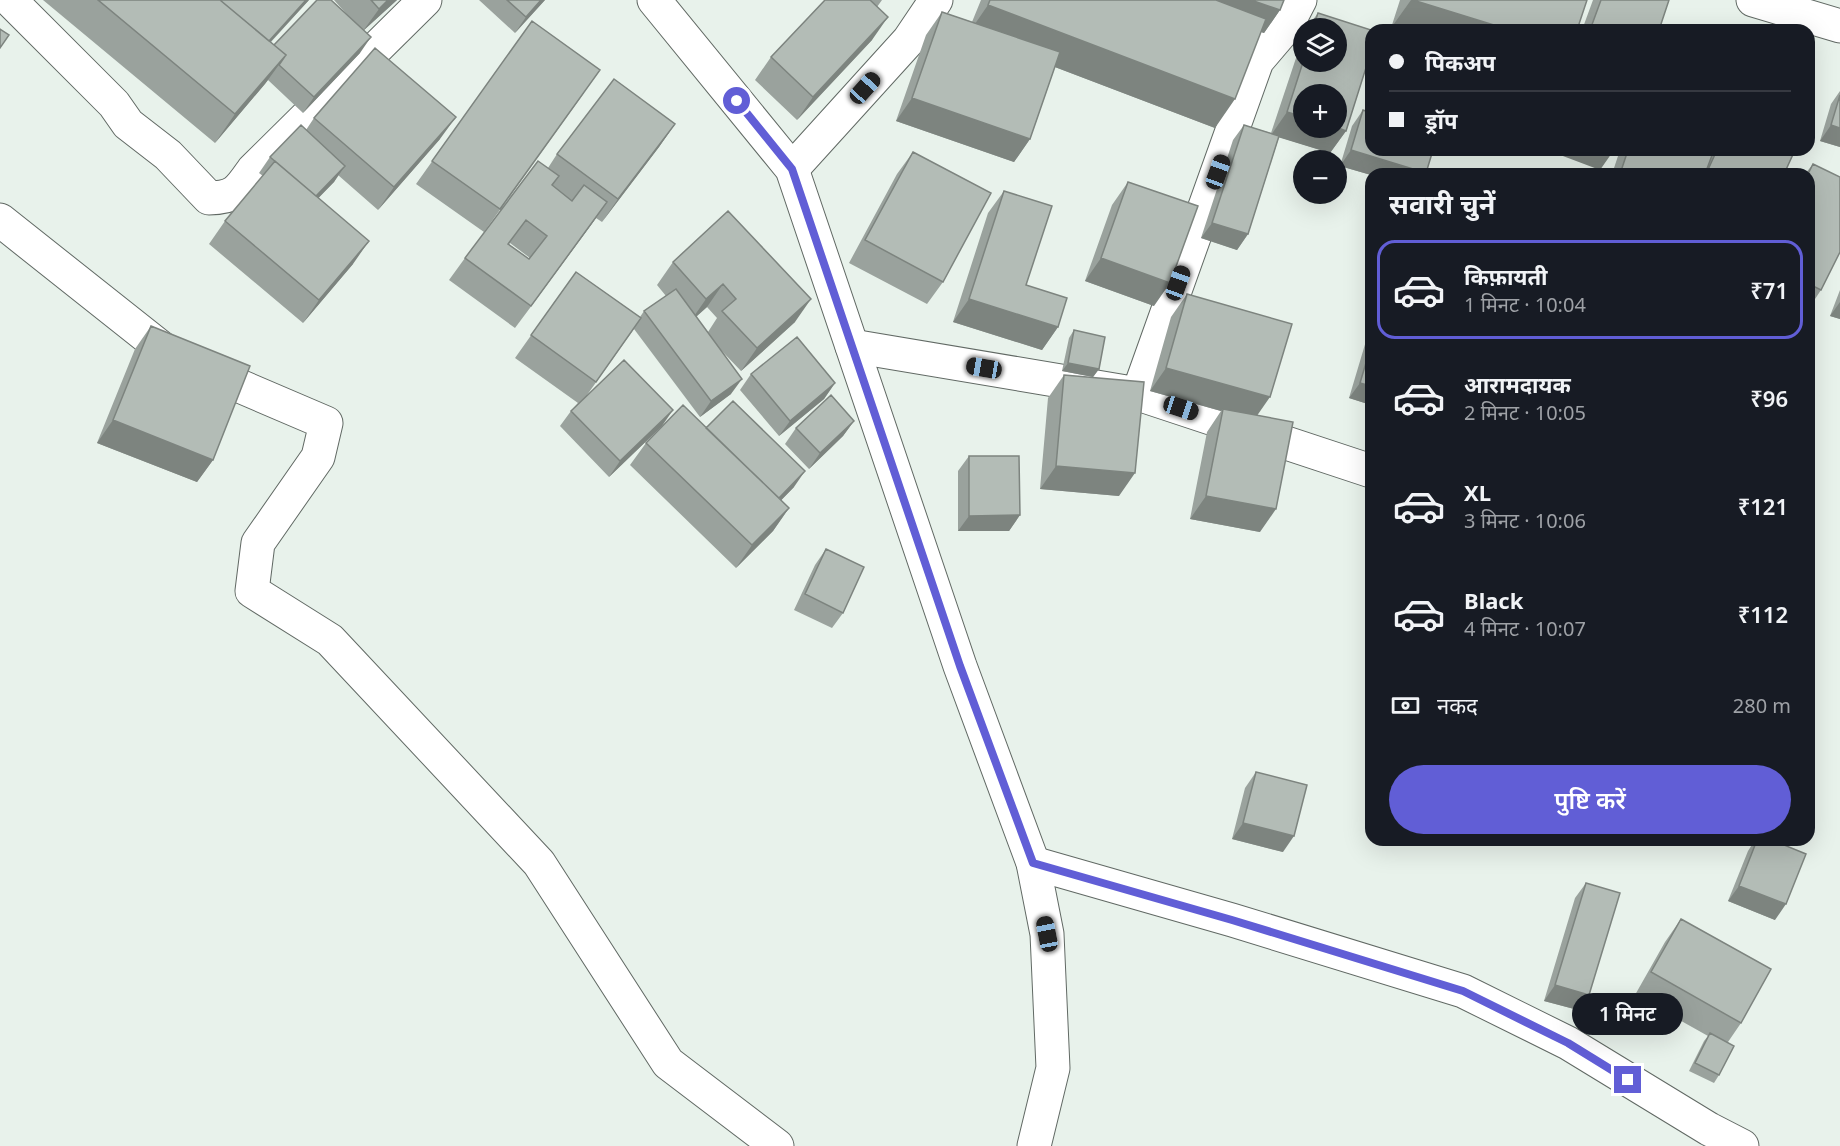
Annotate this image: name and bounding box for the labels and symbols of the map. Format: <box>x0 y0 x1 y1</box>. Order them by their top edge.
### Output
car <box>846 69 884 107</box>
route start <box>723 87 750 114</box>
car <box>1203 152 1233 192</box>
car <box>1163 263 1193 303</box>
car <box>965 356 1003 380</box>
car <box>1161 394 1201 422</box>
car <box>1035 915 1059 953</box>
callout: 1 मिनट <box>1572 993 1684 1035</box>
route end <box>1614 1066 1641 1093</box>

